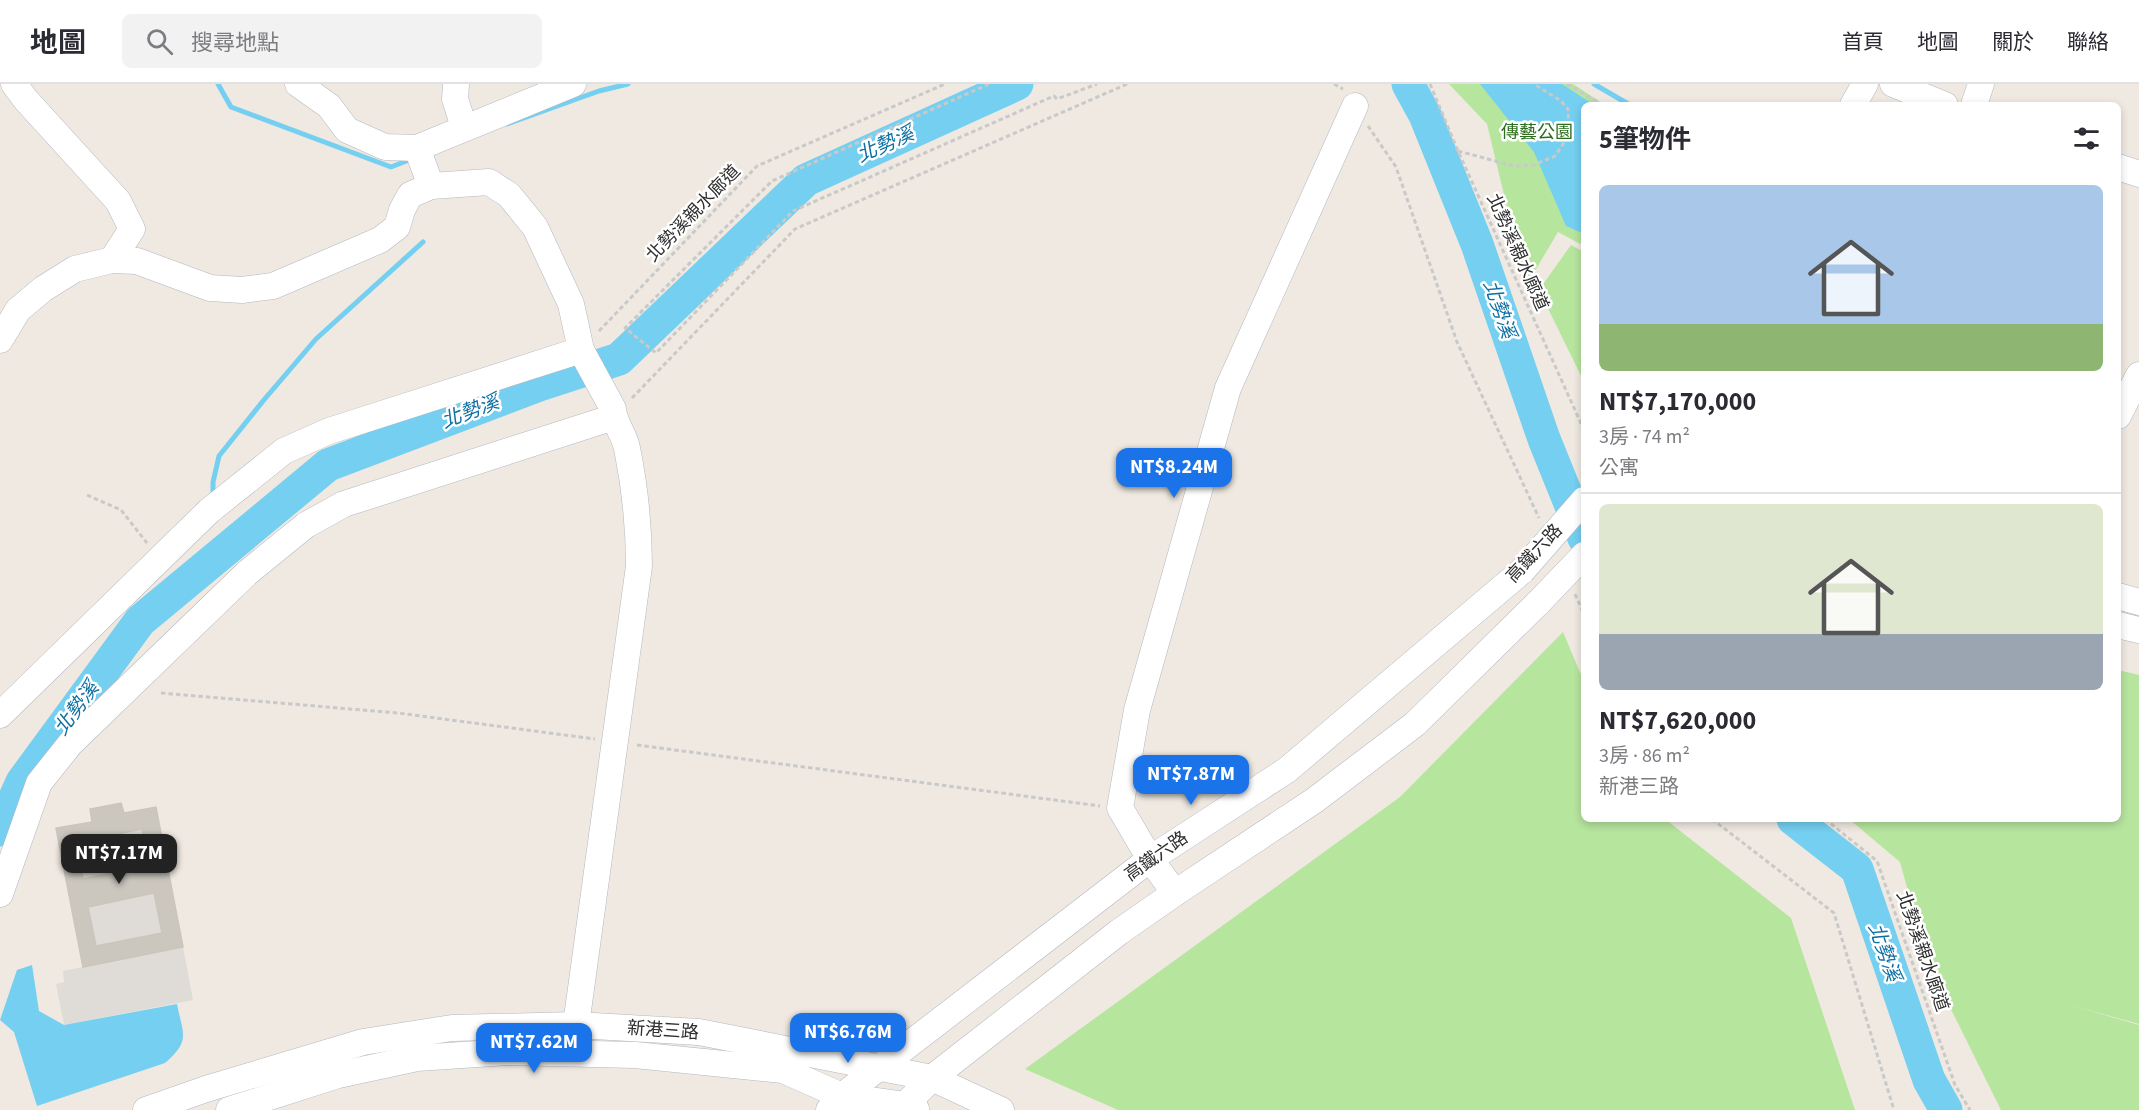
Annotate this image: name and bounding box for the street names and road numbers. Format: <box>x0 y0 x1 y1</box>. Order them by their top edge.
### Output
street label: 北勢溪親水廊道 <box>641 159 746 267</box>
street label: 北勢溪親水廊道 <box>1483 190 1553 314</box>
street label: 高鐵六路 <box>1501 518 1568 588</box>
street label: 高鐵六路 <box>1120 826 1193 887</box>
street label: 北勢溪親水廊道 <box>1890 888 1955 1015</box>
street label: 新港三路 <box>626 1016 700 1045</box>

